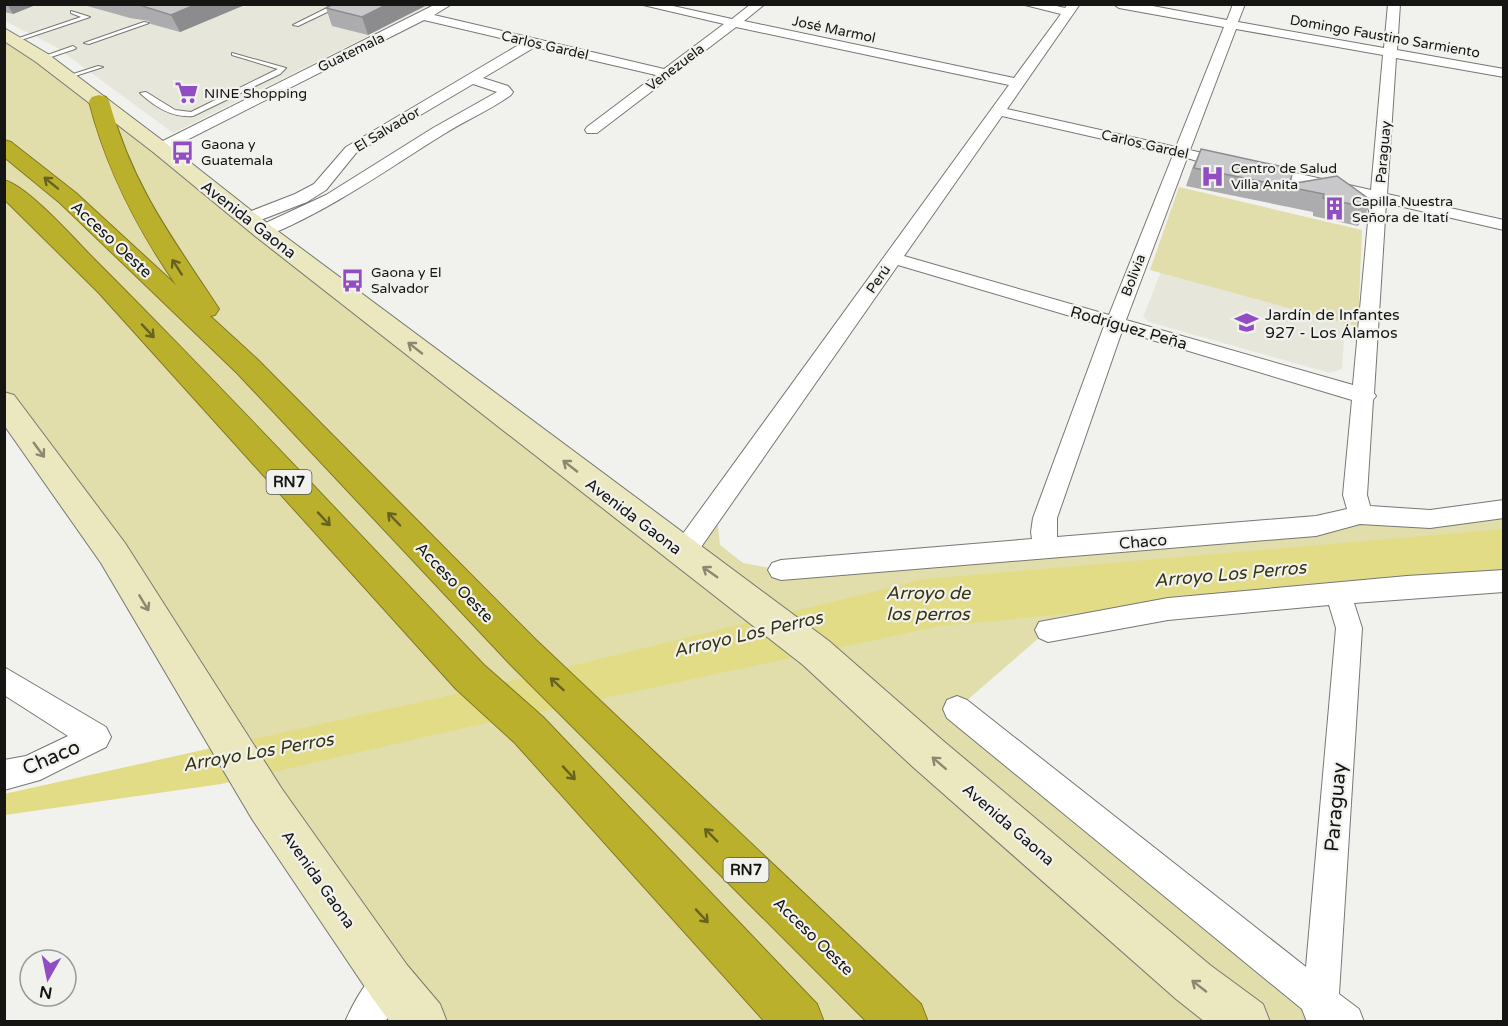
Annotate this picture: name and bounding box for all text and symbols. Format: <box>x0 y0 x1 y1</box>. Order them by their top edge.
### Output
street label: Domingo Faustino Sarmiento <box>1288 11 1481 62</box>
street label: José Marmol <box>791 12 877 47</box>
street label: Carlos Gardel <box>500 27 590 64</box>
street label: Guatemala <box>315 29 387 76</box>
street label: Venezuela <box>643 40 708 95</box>
supermarket icon: NINE Shopping <box>173 80 199 106</box>
place label: NINE Shopping <box>204 85 307 102</box>
street label: El Salvador <box>351 103 424 156</box>
street label: Paraguay <box>1372 120 1395 184</box>
street label: Carlos Gardel <box>1100 126 1190 163</box>
place label: Gaona y Guatemala <box>201 136 273 169</box>
bus stop icon: Gaona y Guatemala <box>170 139 196 165</box>
place label: Centro de Salud Villa Anita <box>1231 160 1337 193</box>
hospital icon: Centro de Salud Villa Anita <box>1200 163 1226 189</box>
street label: Avenida Gaona <box>197 176 300 263</box>
one-way arrow <box>43 177 59 190</box>
place label: Capilla Nuestra Señora de Itatí <box>1352 193 1453 226</box>
building icon: Capilla Nuestra Señora de Itatí <box>1321 196 1347 222</box>
street label: Acceso Oeste <box>67 197 156 282</box>
street label: Bolivia <box>1118 252 1149 299</box>
one-way arrow <box>171 259 183 276</box>
street label: Perú <box>863 262 894 297</box>
place label: Gaona y El Salvador <box>371 264 442 297</box>
bus stop icon: Gaona y El Salvador <box>340 267 366 293</box>
street label: Rodríguez Peña <box>1068 302 1189 354</box>
place label: Jardín de Infantes 927 - Los Álamos <box>1265 305 1400 343</box>
school or university icon: Jardín de Infantes 927 - Los Álamos <box>1234 310 1260 336</box>
one-way arrow <box>141 323 155 338</box>
one-way arrow <box>407 341 423 354</box>
one-way arrow <box>33 441 45 457</box>
one-way arrow <box>562 460 578 473</box>
road number: RN7 <box>266 470 312 494</box>
street label: Avenida Gaona <box>581 474 685 559</box>
one-way arrow <box>316 512 331 527</box>
one-way arrow <box>387 512 402 527</box>
street label: Chaco <box>1118 530 1168 554</box>
street label: Acceso Oeste <box>411 538 497 627</box>
water label: Arroyo Los Perros <box>1153 556 1308 592</box>
one-way arrow <box>702 566 718 578</box>
water label: Arroyo de los perros <box>886 582 971 625</box>
one-way arrow <box>138 594 150 611</box>
water label: Arroyo Los Perros <box>671 606 826 662</box>
one-way arrow <box>549 677 564 691</box>
water label: Arroyo Los Perros <box>181 728 336 776</box>
street label: Chaco <box>19 735 84 781</box>
one-way arrow <box>931 757 947 770</box>
street label: Paraguay <box>1320 761 1352 853</box>
one-way arrow <box>562 766 576 781</box>
street label: Avenida Gaona <box>958 779 1058 870</box>
street label: Avenida Gaona <box>277 827 359 933</box>
one-way arrow <box>703 827 718 842</box>
road number: RN7 <box>724 858 768 882</box>
street label: Acceso Oeste <box>769 894 858 980</box>
one-way arrow <box>694 908 708 923</box>
north arrow <box>18 948 78 1008</box>
one-way arrow <box>1191 980 1207 993</box>
text: N <box>38 981 54 1003</box>

